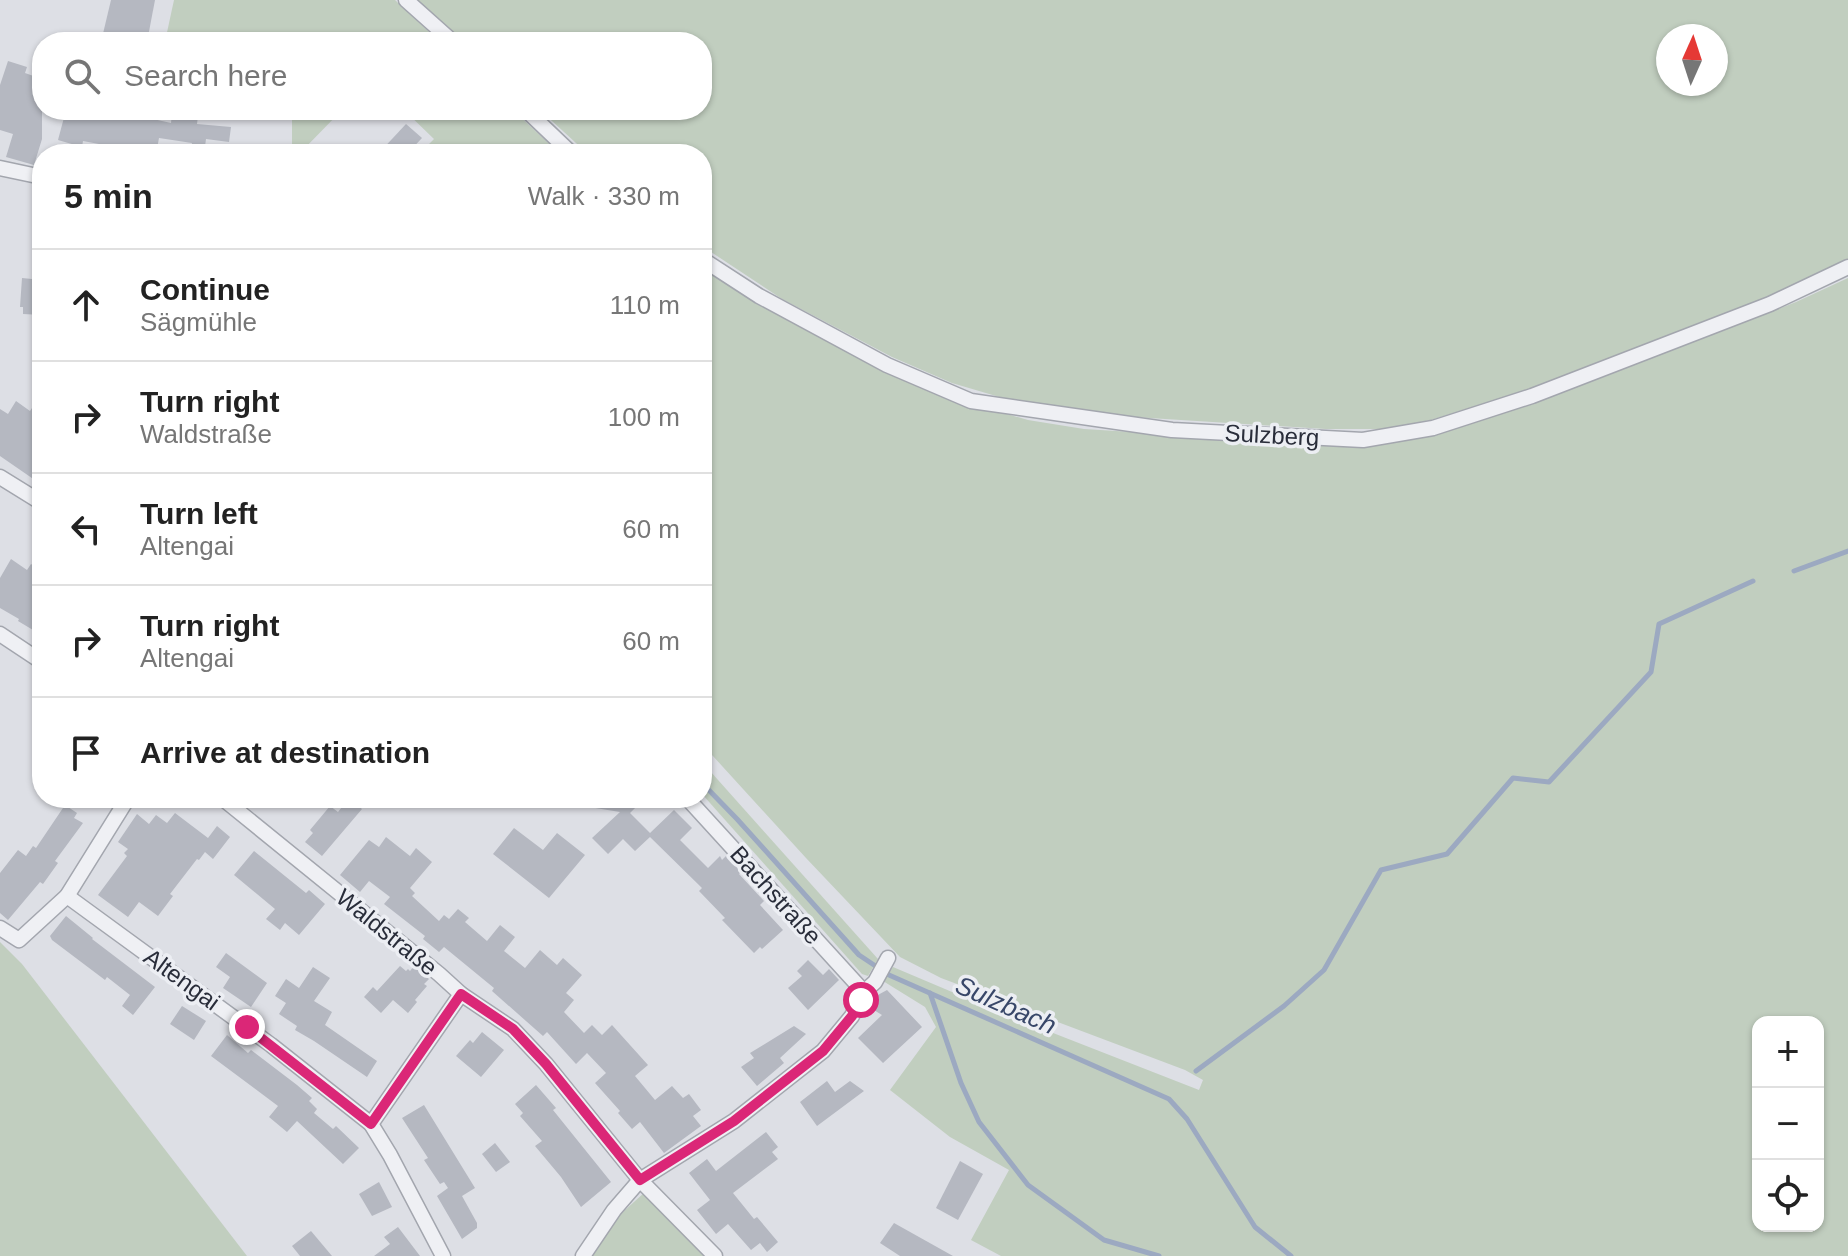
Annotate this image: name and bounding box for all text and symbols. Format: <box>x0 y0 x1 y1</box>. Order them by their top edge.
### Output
north arrow <box>1656 24 1728 96</box>
search box <box>32 32 712 120</box>
icon: search <box>60 54 104 98</box>
text: Search here <box>124 59 287 92</box>
text: 5 min <box>64 177 153 215</box>
text: Walk · 330 m <box>528 181 680 211</box>
text: Continue <box>140 273 270 306</box>
icon: ahead <box>64 283 108 327</box>
text: 110 m <box>610 290 680 320</box>
text: Sägmühle <box>140 307 257 337</box>
text: Turn right <box>140 385 279 418</box>
icon: right <box>64 395 108 439</box>
text: 100 m <box>608 402 680 432</box>
text: Waldstraße <box>140 419 272 449</box>
street label: Sulzberg <box>1224 419 1320 451</box>
text: Turn left <box>140 497 258 530</box>
icon: left <box>64 507 108 551</box>
text: 60 m <box>622 514 680 544</box>
text: Altengai <box>140 531 234 561</box>
text: Turn right <box>140 609 279 642</box>
icon: right <box>64 619 108 663</box>
text: 60 m <box>622 626 680 656</box>
text: Altengai <box>140 643 234 673</box>
icon: arrive <box>64 731 108 775</box>
text: Arrive at destination <box>140 736 430 769</box>
street label: Bachstraße <box>725 840 827 950</box>
street label: Waldstraße <box>331 883 443 981</box>
street label: Altengai <box>139 943 225 1015</box>
water label: Sulzbach <box>951 970 1061 1040</box>
route start <box>843 982 879 1018</box>
route end <box>229 1009 265 1045</box>
map controls <box>1752 1016 1824 1232</box>
button: + <box>1752 1016 1824 1088</box>
button: − <box>1752 1088 1824 1160</box>
button: locate <box>1752 1160 1824 1232</box>

